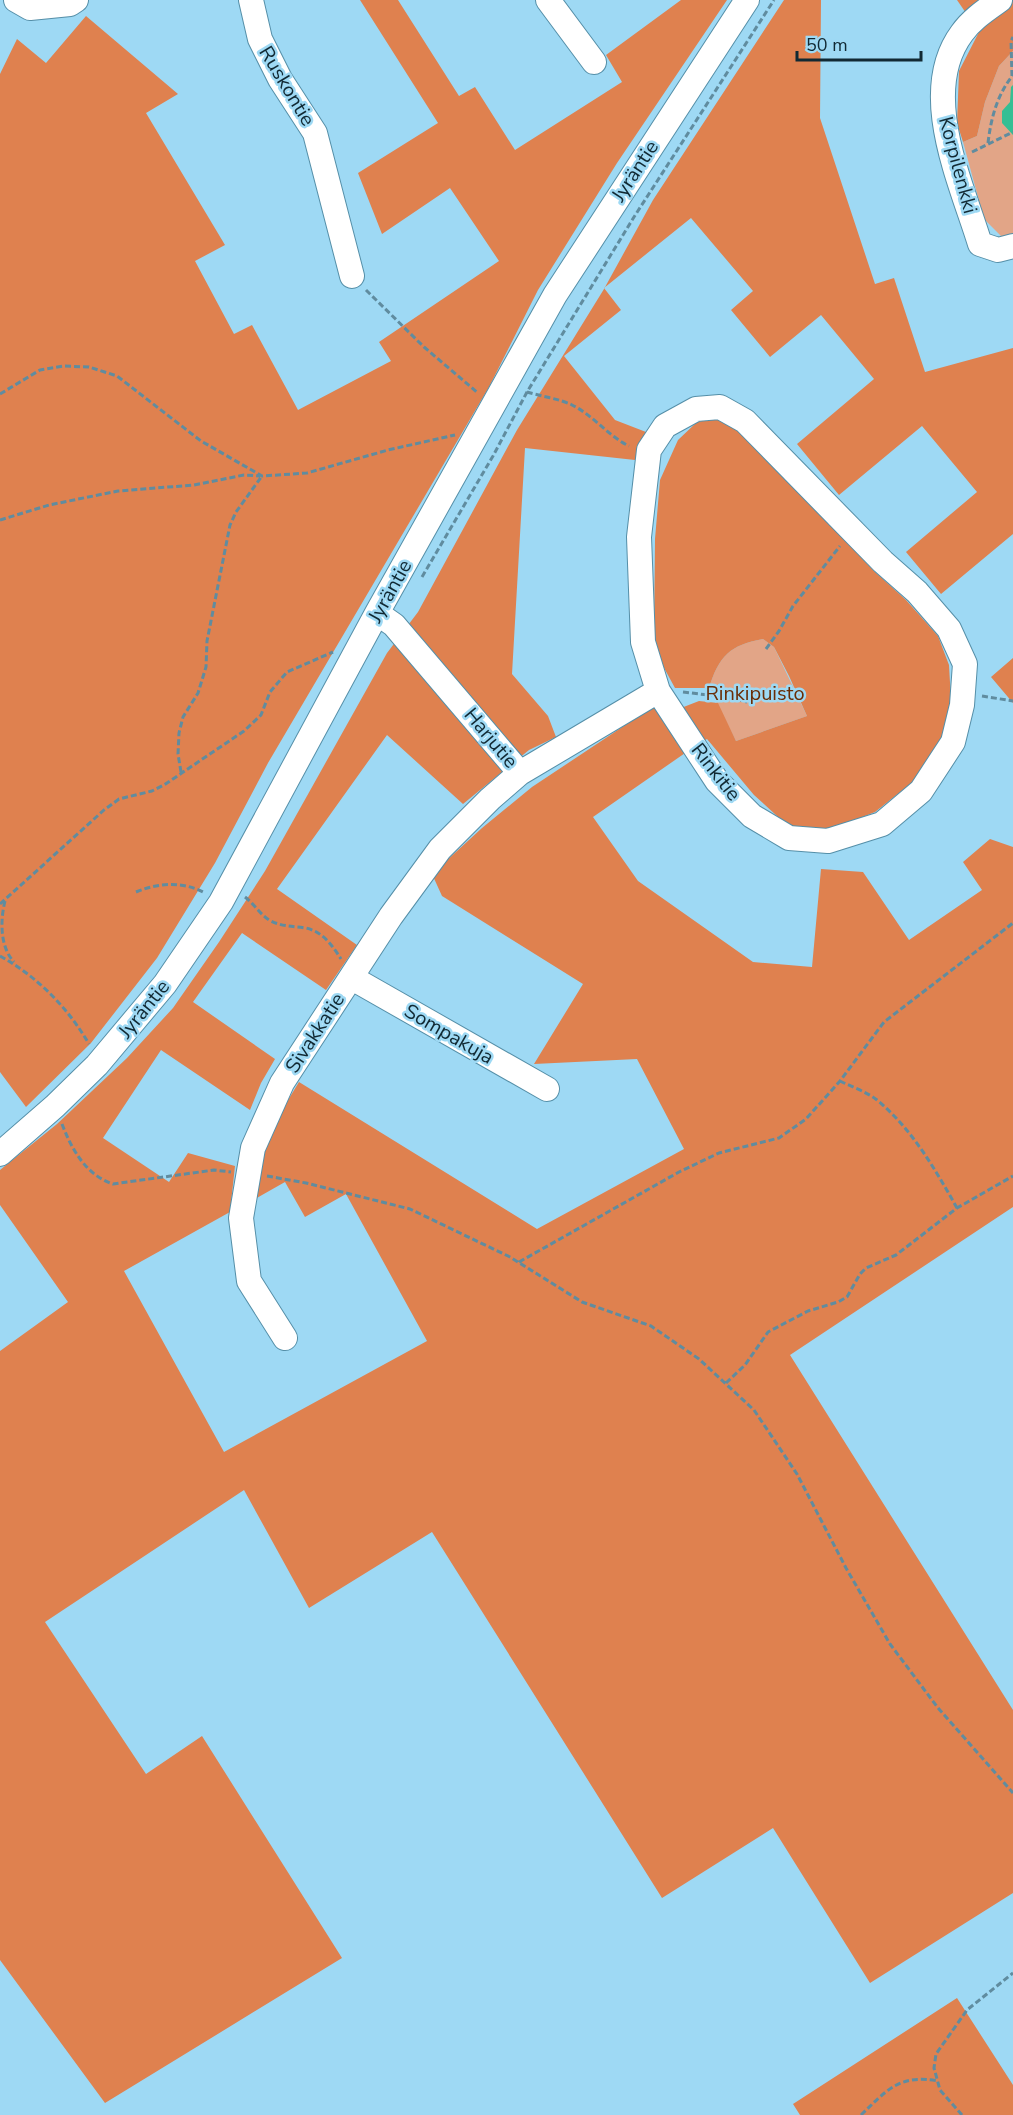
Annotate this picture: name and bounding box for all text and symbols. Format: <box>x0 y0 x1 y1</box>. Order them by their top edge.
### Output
scale bar <box>797 24 922 62</box>
text: 50 m <box>806 33 848 57</box>
street label: Ruskontie <box>253 41 321 131</box>
street label: Korpilenkki <box>932 114 984 216</box>
street label: Jyräntie <box>605 135 665 208</box>
street label: Jyräntie <box>361 555 418 628</box>
park label: Rinkipuisto <box>705 680 805 707</box>
street label: Harjutie <box>458 702 524 774</box>
street label: Rinkitie <box>685 738 747 806</box>
street label: Jyräntie <box>111 974 176 1045</box>
street label: Sivakkatie <box>279 988 351 1078</box>
street label: Sompakuja <box>399 997 499 1071</box>

